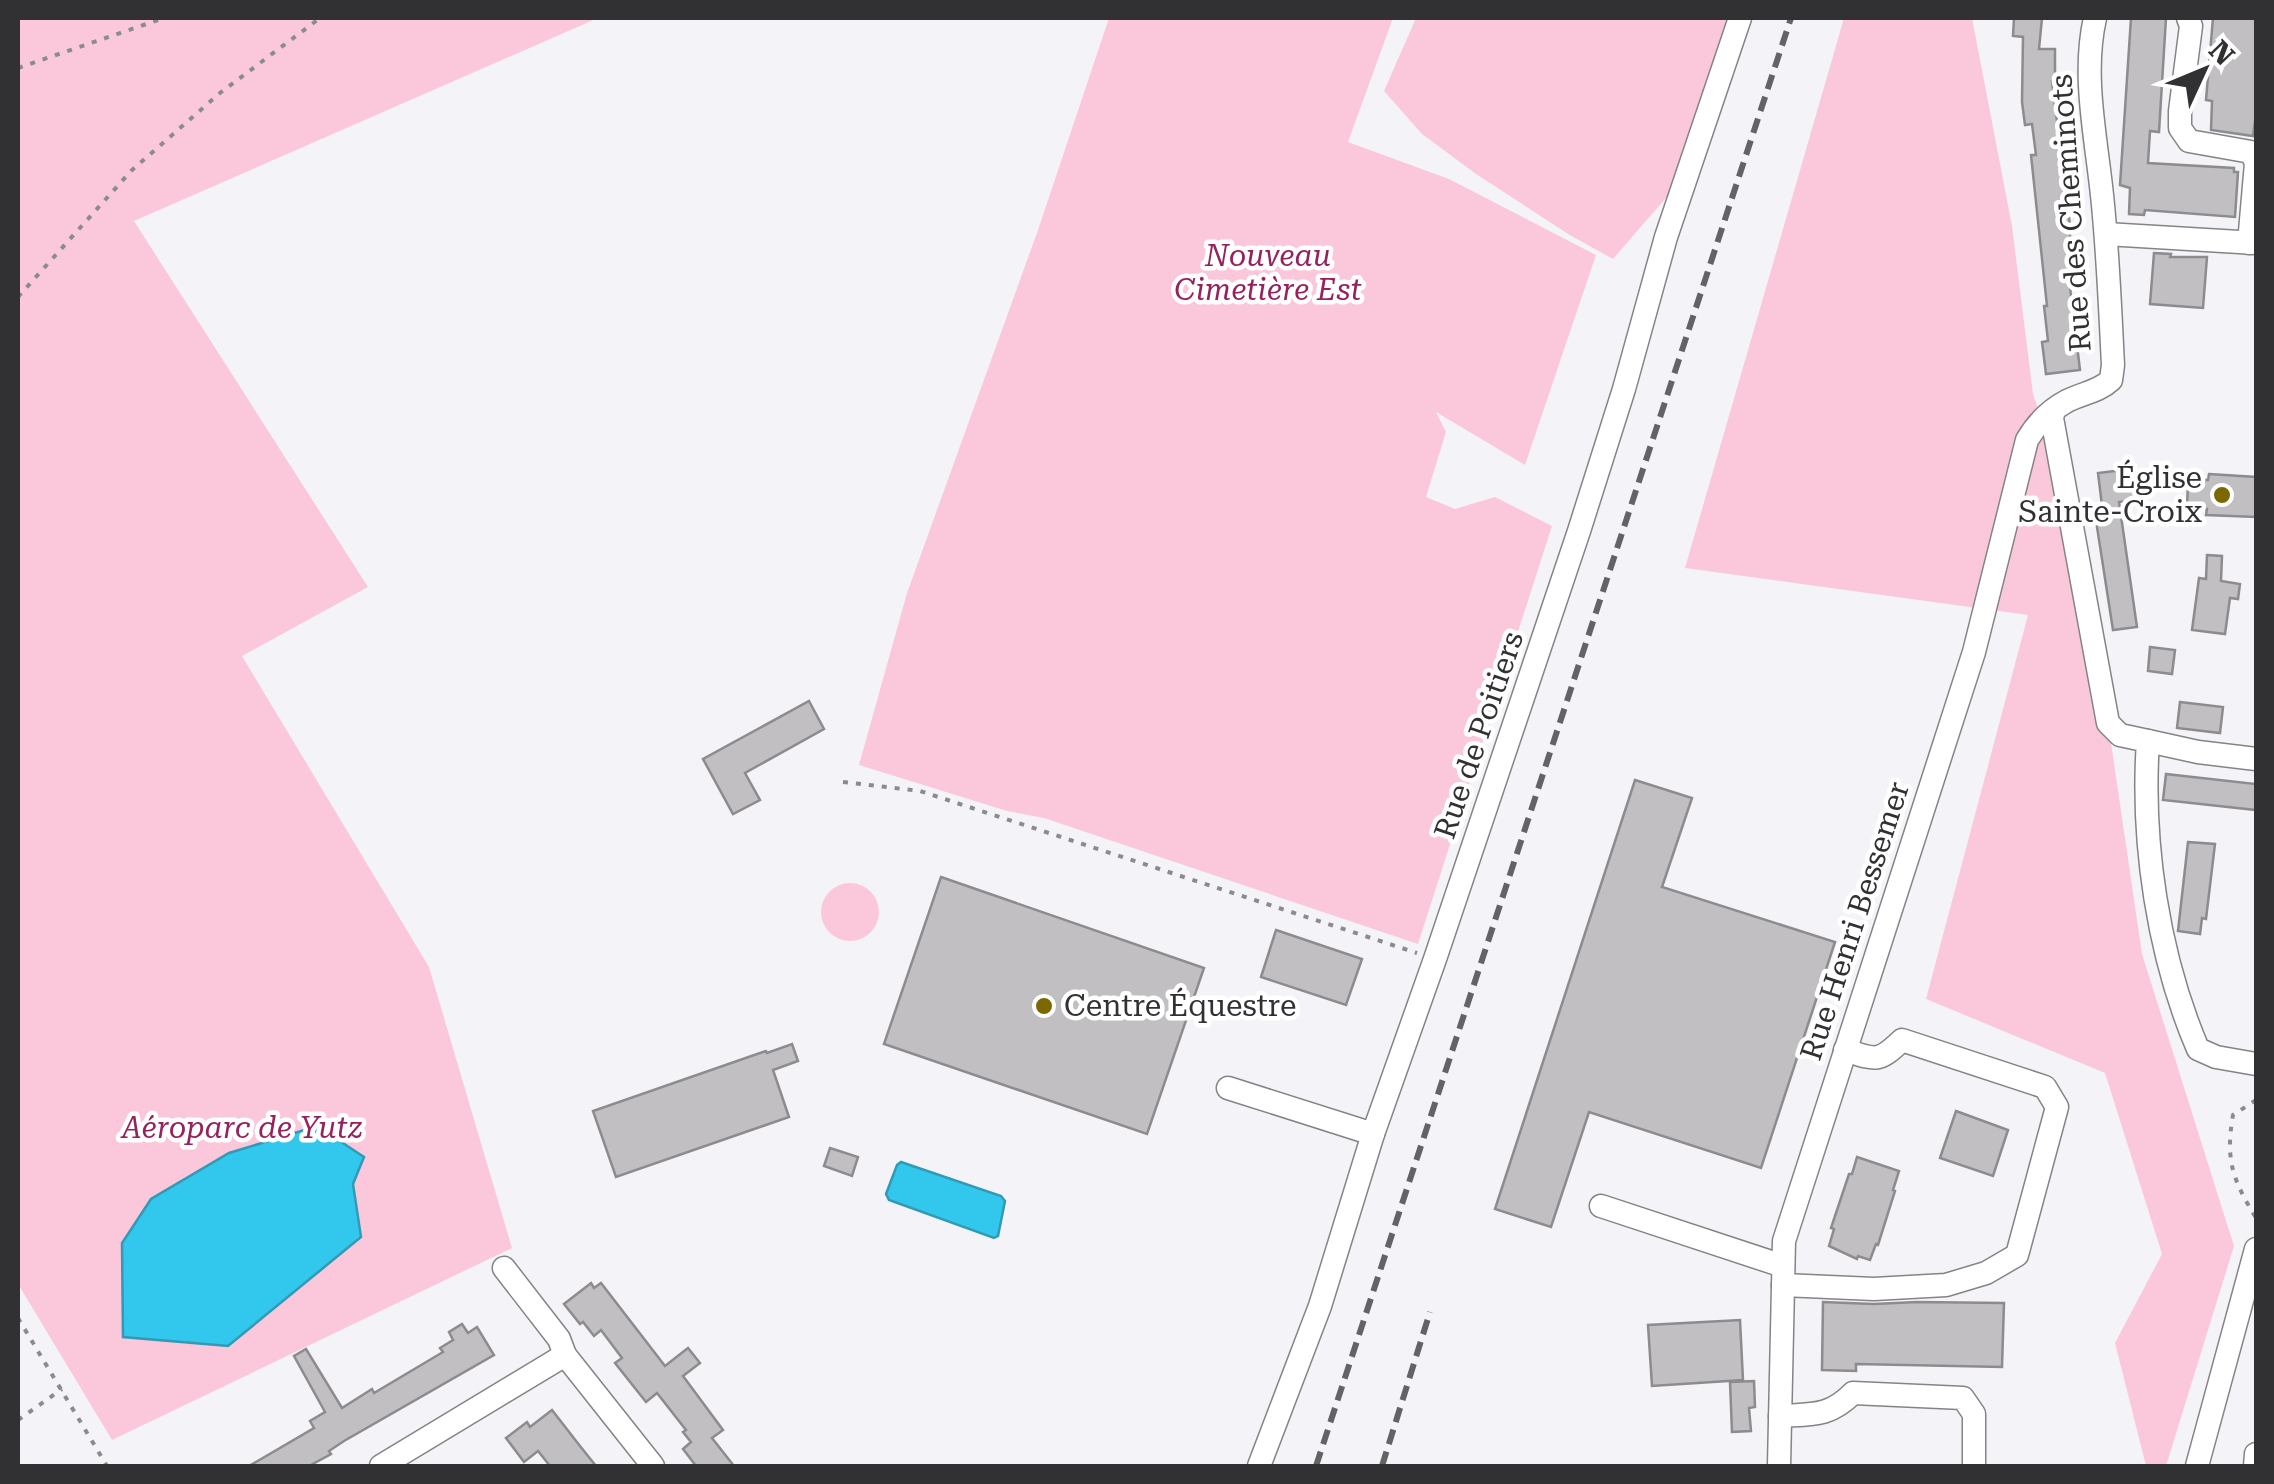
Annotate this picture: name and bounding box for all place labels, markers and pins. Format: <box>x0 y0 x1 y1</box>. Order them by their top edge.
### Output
place label: Église Sainte-Croix <box>2018 459 2203 529</box>
marker: Église Sainte-Croix <box>2211 484 2233 506</box>
place label: Centre Équestre <box>1064 987 1296 1023</box>
marker: Centre Équestre <box>1033 995 1055 1017</box>

